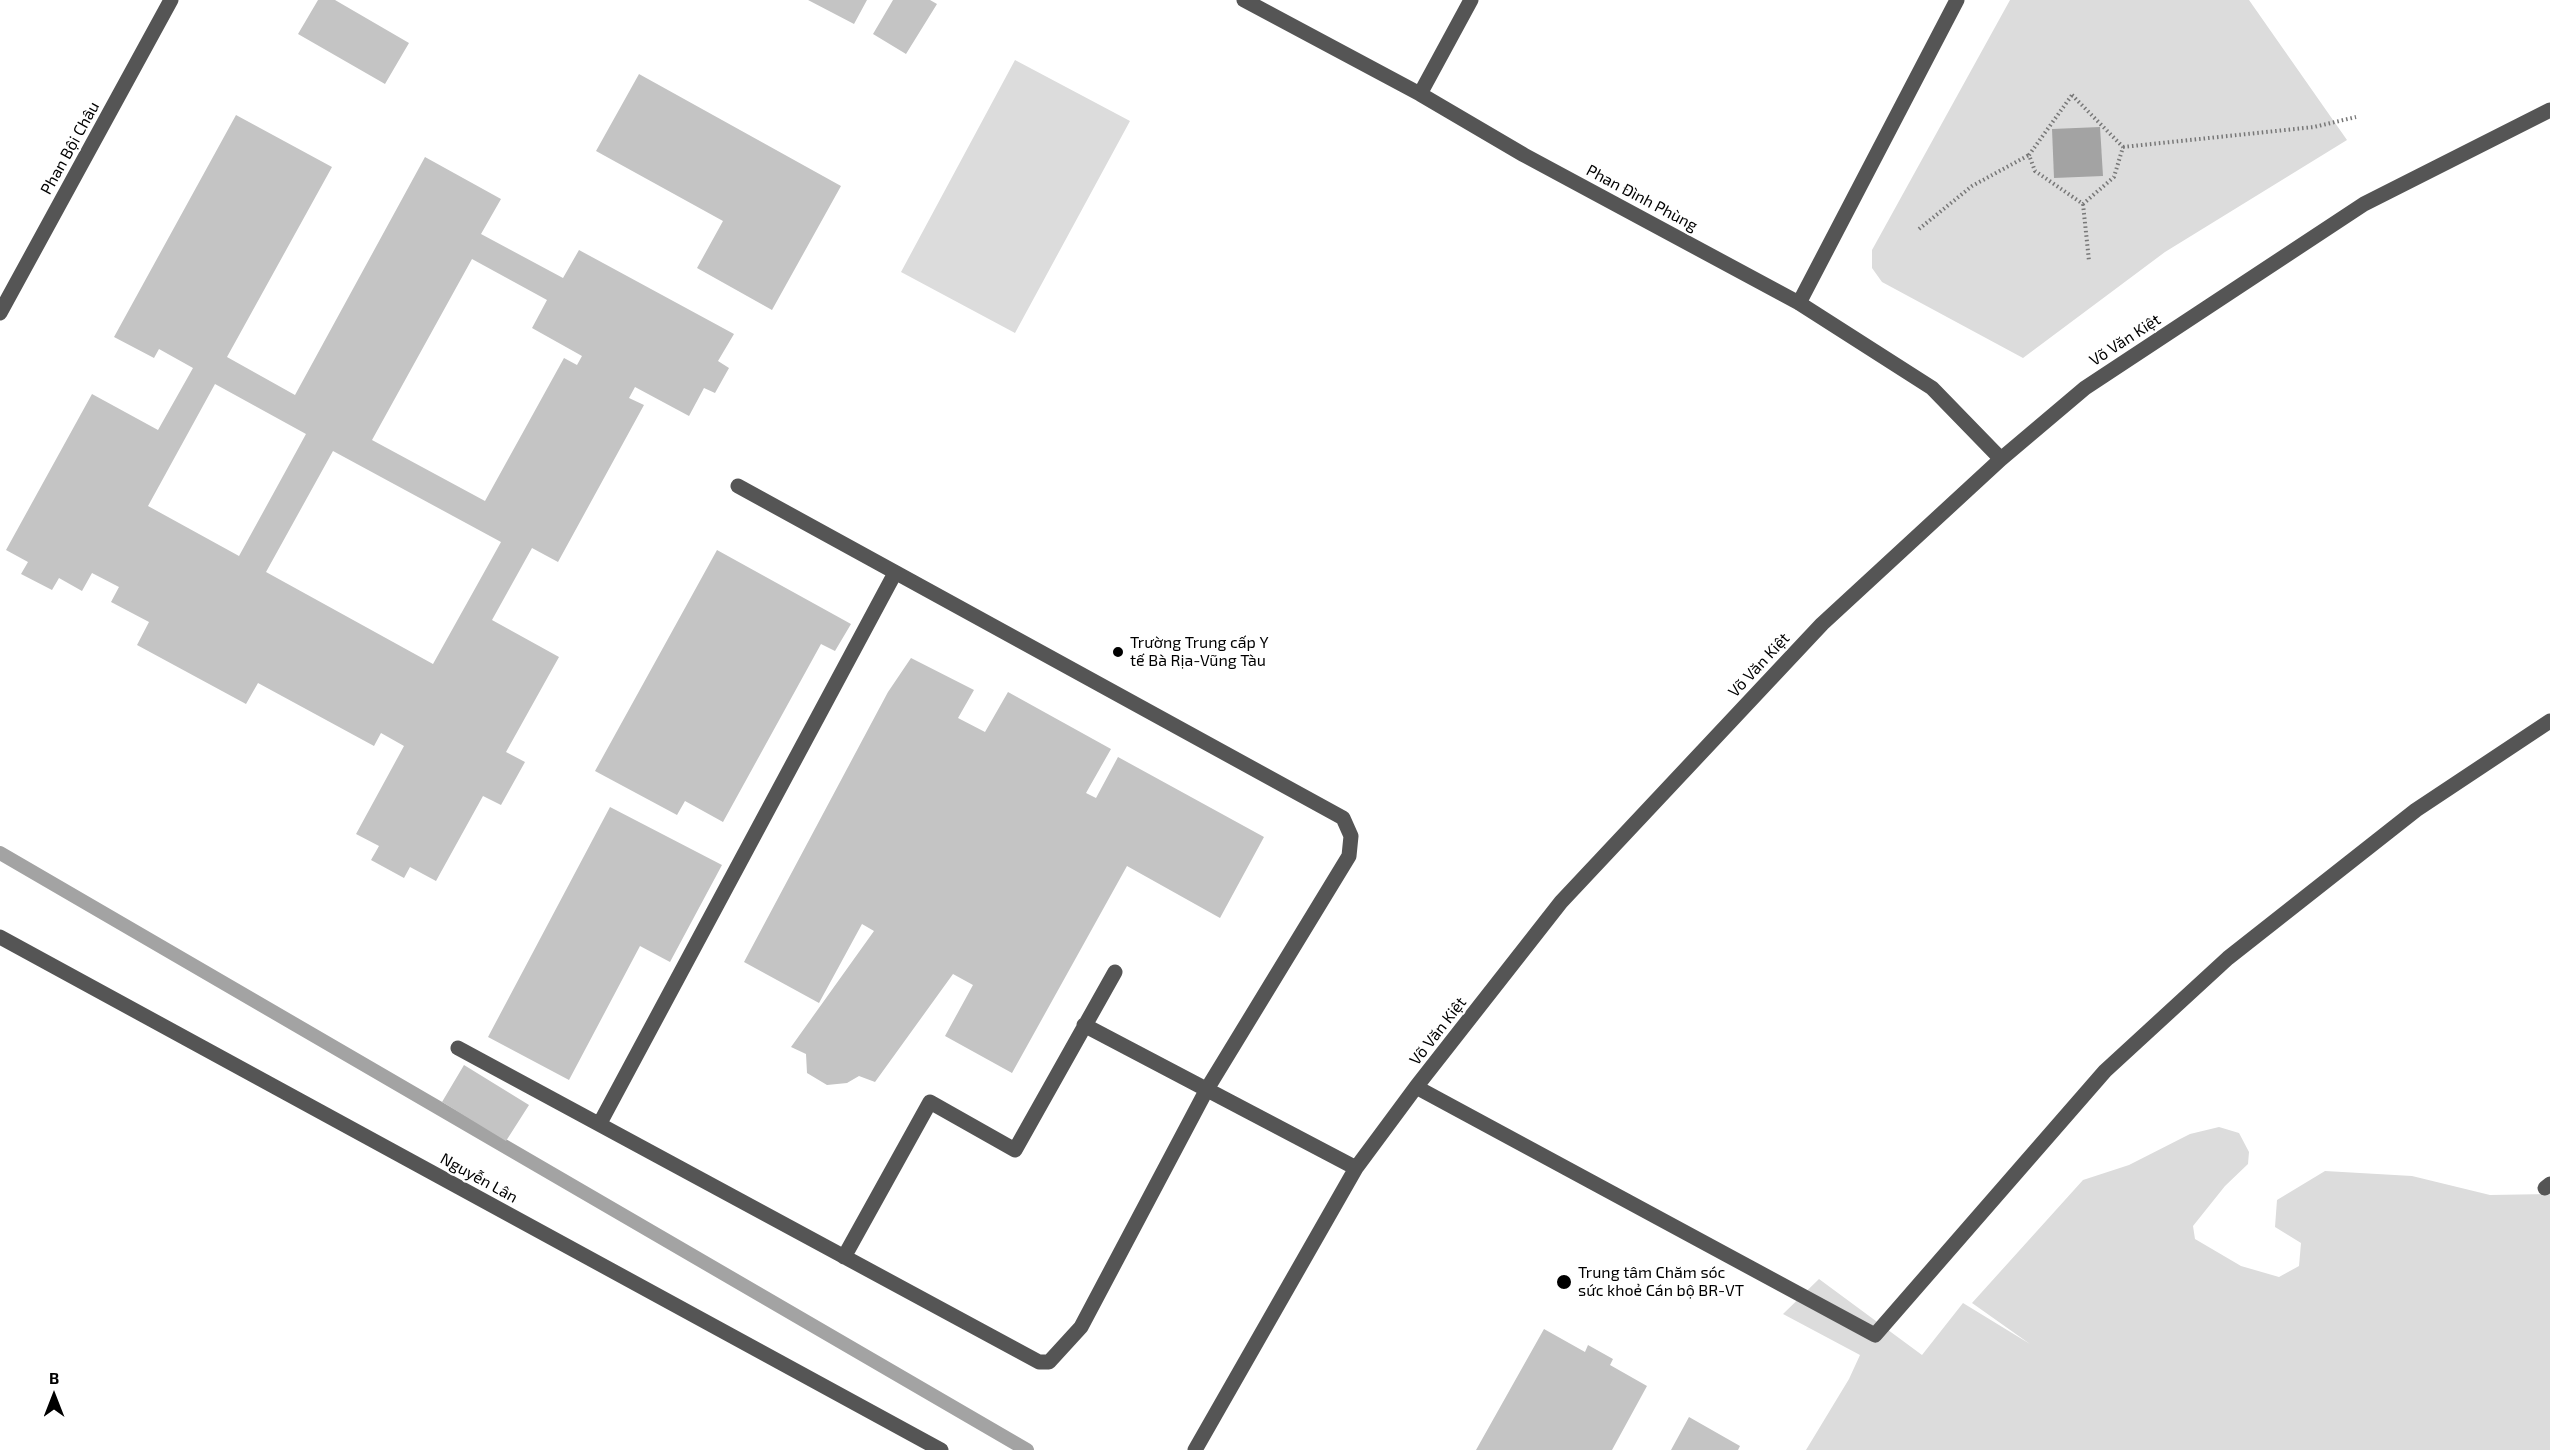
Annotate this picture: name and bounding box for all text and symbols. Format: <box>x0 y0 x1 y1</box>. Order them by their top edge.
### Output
street label: Phan Bội Châu <box>37 98 103 198</box>
street label: Phan Đình Phùng <box>1583 161 1701 235</box>
street label: Võ Văn Kiệt <box>2086 310 2164 370</box>
street label: Võ Văn Kiệt <box>1724 629 1794 701</box>
place label: Trường Trung cấp Y tế Bà Rịa-Vũng Tàu <box>1130 633 1269 671</box>
marker: Trường Trung cấp Y tế Bà Rịa-Vũng Tàu <box>1111 645 1125 659</box>
street label: Võ Văn Kiệt <box>1406 993 1470 1069</box>
street label: Nguyễn Lân <box>437 1149 521 1207</box>
place label: Trung tâm Chăm sóc sức khoẻ Cán bộ BR-VT <box>1578 1263 1744 1301</box>
marker: Trung tâm Chăm sóc sức khoẻ Cán bộ BR-VT <box>1555 1273 1573 1291</box>
north arrow <box>24 1366 84 1426</box>
text: B <box>49 1368 59 1387</box>

